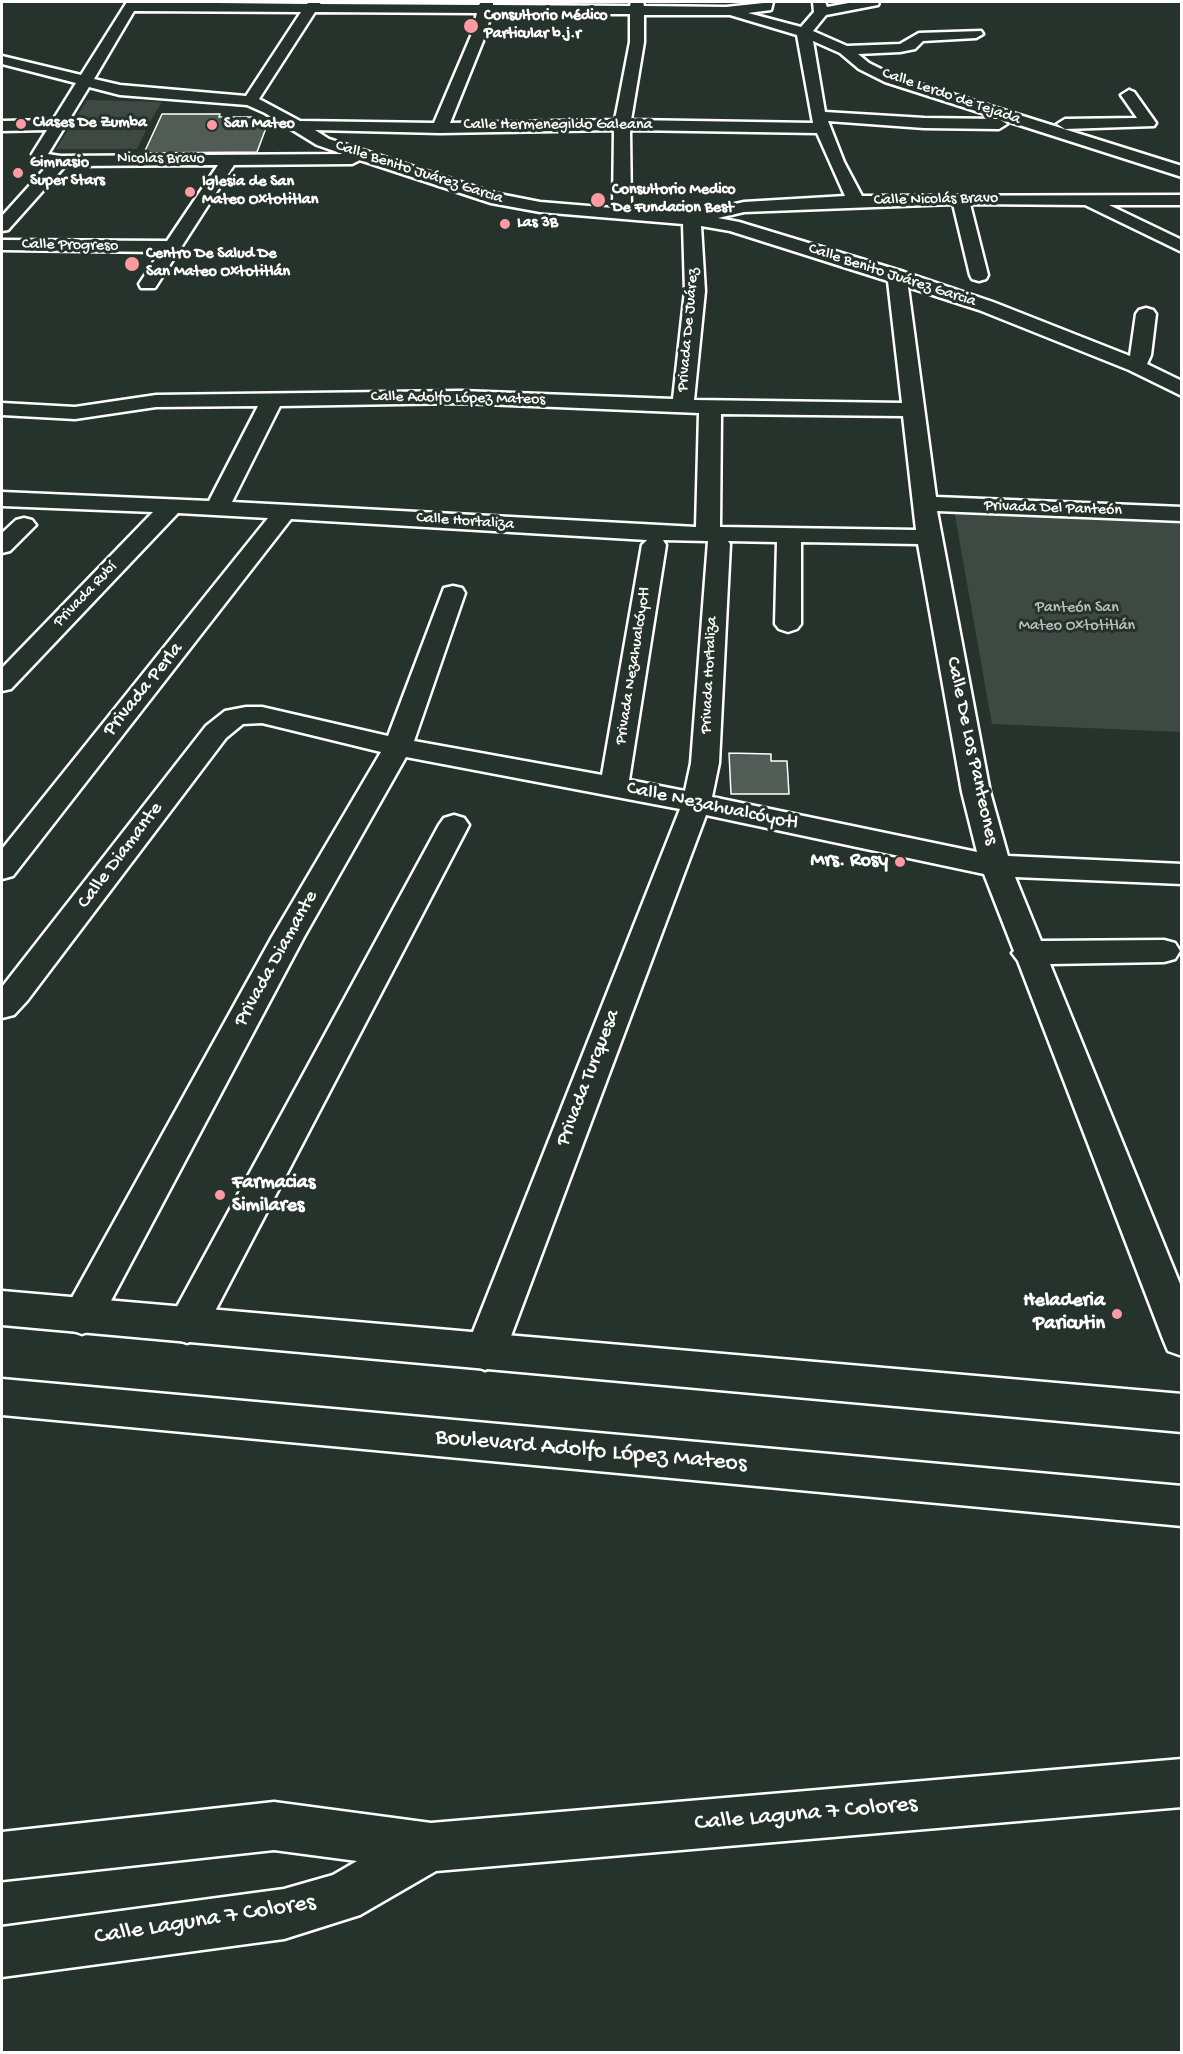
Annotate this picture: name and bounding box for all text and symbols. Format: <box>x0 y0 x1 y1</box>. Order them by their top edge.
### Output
place label: Consultorio Médico Particular b.j.r <box>484 7 608 45</box>
marker: Consultorio Médico Particular b.j.r <box>462 17 480 35</box>
street label: Calle Lerdo de Tejada <box>879 64 1023 130</box>
place label: Clases De Zumba <box>33 114 147 134</box>
place label: San Mateo <box>224 115 295 135</box>
street label: Calle Hermenegildo Galeana <box>464 116 652 136</box>
marker: Clases De Zumba <box>14 117 28 131</box>
marker: San Mateo <box>205 118 219 132</box>
street label: Calle Benito Juárez Garcia <box>333 137 505 209</box>
street label: Nicolas Bravo <box>117 150 205 170</box>
place label: Gimnasio Super Stars <box>30 154 105 192</box>
marker: Gimnasio Super Stars <box>11 166 25 180</box>
place label: Iglesia de San Mateo Oxtotitlan <box>202 173 318 211</box>
place label: Consultorio Medico De Fundacion Best <box>612 181 736 219</box>
marker: Iglesia de San Mateo Oxtotitlan <box>183 185 197 199</box>
street label: Calle Nicolás Bravo <box>874 189 998 211</box>
marker: Consultorio Medico De Fundacion Best <box>589 191 607 209</box>
place label: Las 3B <box>517 214 558 234</box>
marker: Las 3B <box>498 217 512 231</box>
street label: Calle Progreso <box>22 236 118 256</box>
street label: Calle Benito Juárez Garcia <box>806 240 978 312</box>
place label: Centro De Salud De San Mateo Oxtotitlán <box>146 245 290 283</box>
marker: Centro De Salud De San Mateo Oxtotitlán <box>123 255 141 273</box>
street label: Privada De Juárez <box>674 267 704 393</box>
street label: Calle Adolfo López Mateos <box>371 388 545 410</box>
street label: Privada Del Panteón <box>984 497 1122 521</box>
street label: Calle Hortaliza <box>415 509 515 535</box>
street label: Privada Rubí <box>50 558 122 632</box>
street label: Privada Nezahualcóyotl <box>612 586 656 746</box>
park label: Panteón San Mateo Oxtotitlán <box>1019 599 1135 637</box>
street label: Privada Hortaliza <box>697 616 723 734</box>
street label: Privada Perla <box>99 638 189 742</box>
street label: Calle De Los Panteones <box>939 655 1003 847</box>
street label: Calle Nezahualcóyotl <box>624 777 800 837</box>
street label: Calle Diamante <box>73 798 169 914</box>
place label: Mrs. Rosy <box>811 850 888 874</box>
marker: Mrs. Rosy <box>893 855 907 869</box>
street label: Privada Diamante <box>230 887 324 1031</box>
street label: Privada Turquesa <box>552 1006 626 1150</box>
place label: Farmacias Similares <box>232 1172 315 1219</box>
marker: Farmacias Similares <box>213 1188 227 1202</box>
place label: Heladeria Paricutin <box>1023 1290 1105 1337</box>
marker: Heladeria Paricutin <box>1110 1307 1124 1321</box>
street label: Boulevard Adolfo López Mateos <box>434 1424 748 1480</box>
street label: Calle Laguna 7 Colores <box>693 1791 919 1839</box>
street label: Calle Laguna 7 Colores <box>92 1889 318 1953</box>

